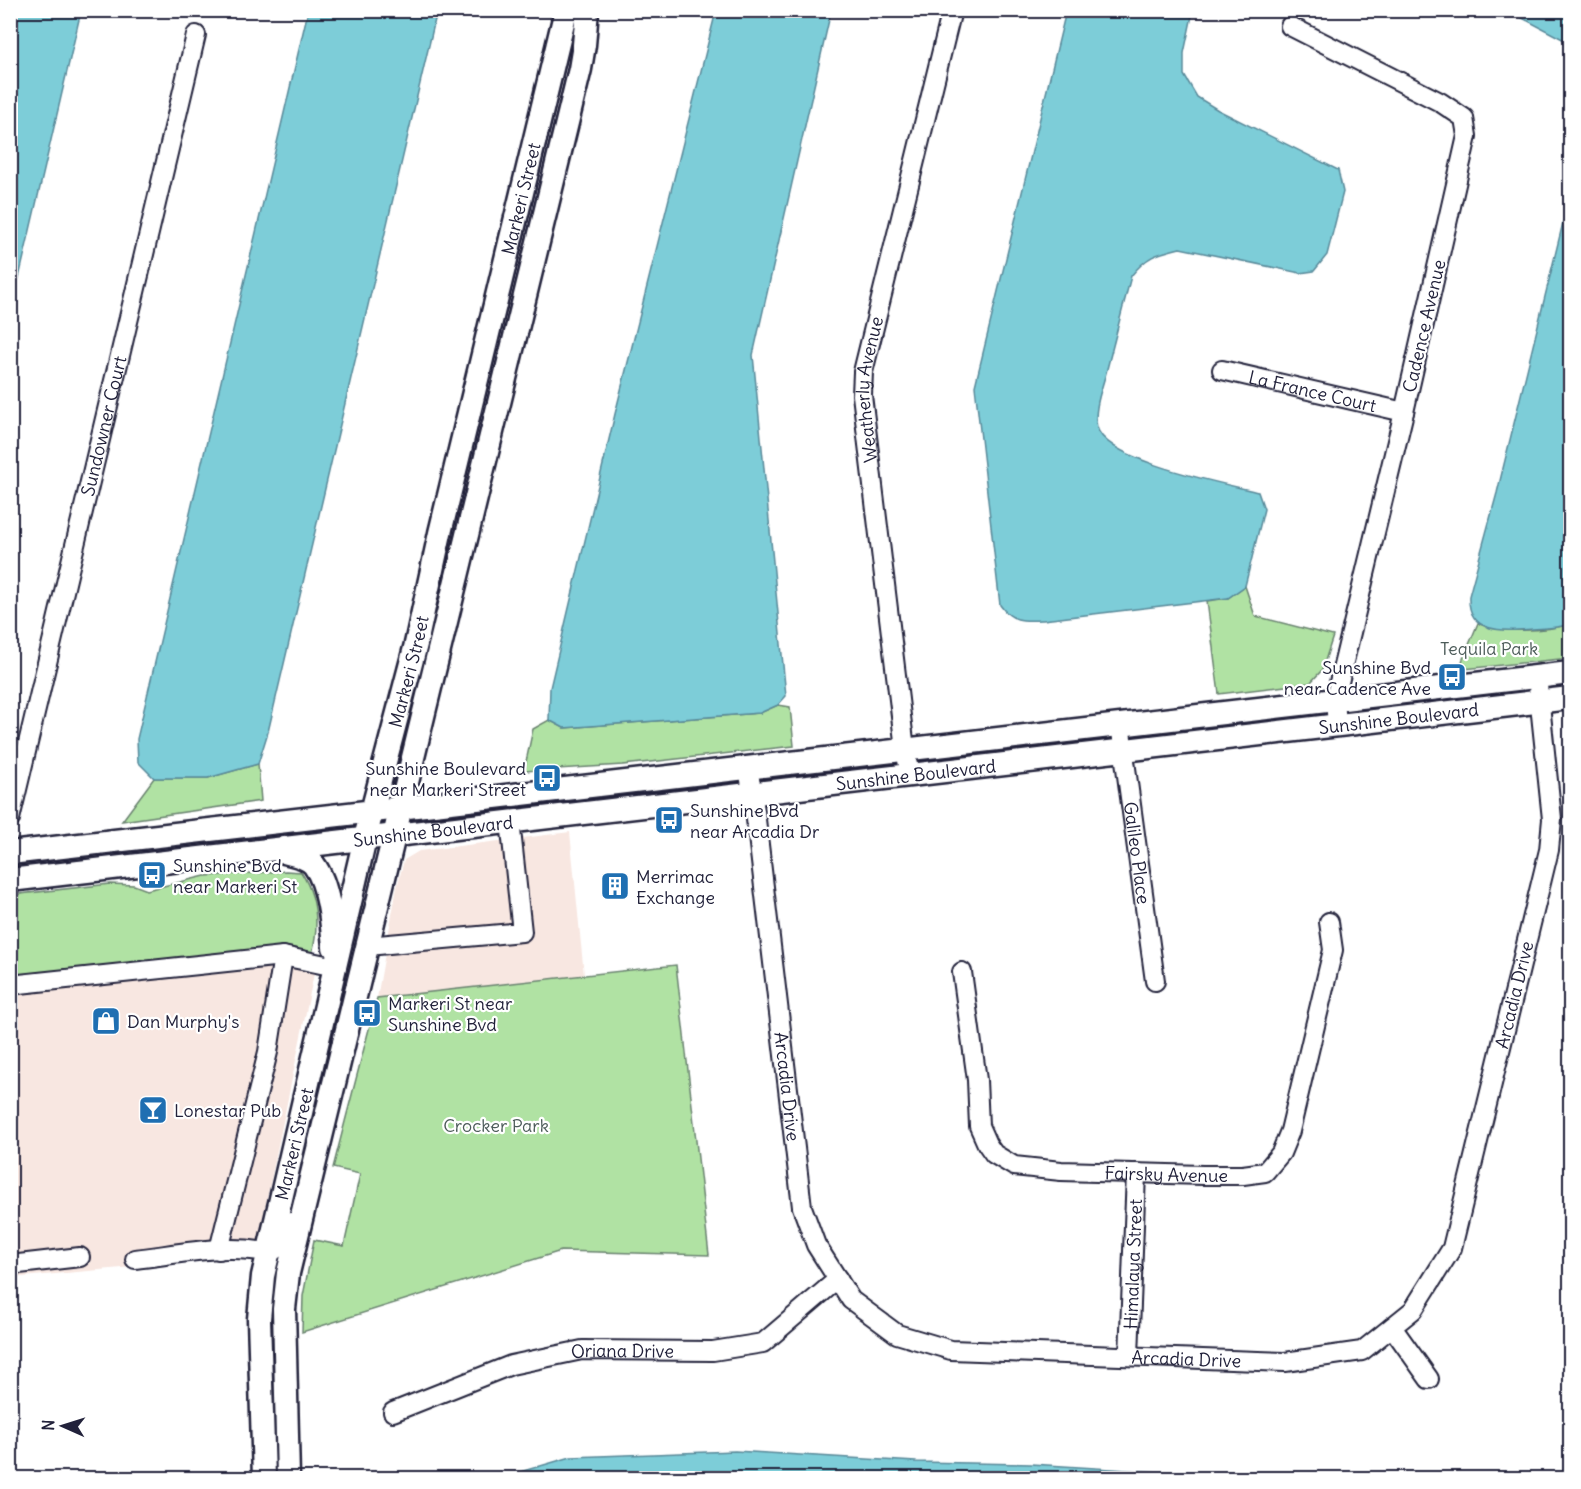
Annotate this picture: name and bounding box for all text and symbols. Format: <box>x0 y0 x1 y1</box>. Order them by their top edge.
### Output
street label: Markeri Street <box>496 140 545 257</box>
street label: Cadence Avenue <box>1398 257 1450 395</box>
street label: Weatherly Avenue <box>850 314 888 464</box>
street label: Sundowner Court <box>76 353 131 498</box>
street label: La France Court <box>1247 365 1379 417</box>
street label: Markeri Street <box>383 613 433 730</box>
park label: Tequila Park <box>1440 637 1538 660</box>
place label: Sunshine Bvd near Cadence Ave <box>1284 656 1431 700</box>
bus stop icon: Sunshine Bvd near Cadence Ave <box>1436 661 1468 693</box>
street label: Sunshine Boulevard <box>1317 697 1480 739</box>
street label: Sunshine Boulevard <box>835 754 998 795</box>
place label: Sunshine Boulevard near Markeri Street <box>365 757 526 801</box>
bus stop icon: Sunshine Boulevard near Markeri Street <box>531 762 563 794</box>
place label: Sunshine Bvd near Arcadia Dr <box>690 799 820 843</box>
street label: Galileo Place <box>1119 800 1156 905</box>
bus stop icon: Sunshine Bvd near Arcadia Dr <box>653 804 685 836</box>
street label: Sunshine Boulevard <box>352 810 515 851</box>
place label: Sunshine Bvd near Markeri St <box>173 854 297 898</box>
bus stop icon: Sunshine Bvd near Markeri St <box>136 859 168 891</box>
place label: Merrimac Exchange <box>636 865 715 909</box>
building icon: Merrimac Exchange <box>599 870 631 902</box>
street label: Arcadia Drive <box>1490 939 1538 1051</box>
place label: Markeri St near Sunshine Bvd <box>388 992 513 1036</box>
bus stop icon: Markeri St near Sunshine Bvd <box>351 997 383 1029</box>
shop icon: Dan Murphy's <box>90 1005 122 1037</box>
place label: Dan Murphy's <box>127 1010 239 1033</box>
street label: Arcadia Drive <box>770 1031 806 1142</box>
street label: Markeri Street <box>270 1085 318 1202</box>
bar icon: Lonestar Pub <box>137 1094 169 1126</box>
place label: Lonestar Pub <box>174 1099 281 1122</box>
park label: Crocker Park <box>443 1114 549 1137</box>
street label: Fairsky Avenue <box>1104 1161 1228 1187</box>
street label: Himalaya Street <box>1119 1199 1146 1330</box>
street label: Oriana Drive <box>569 1338 674 1364</box>
street label: Arcadia Drive <box>1131 1345 1242 1372</box>
north arrow <box>33 1396 93 1456</box>
text: N <box>38 1419 58 1431</box>

